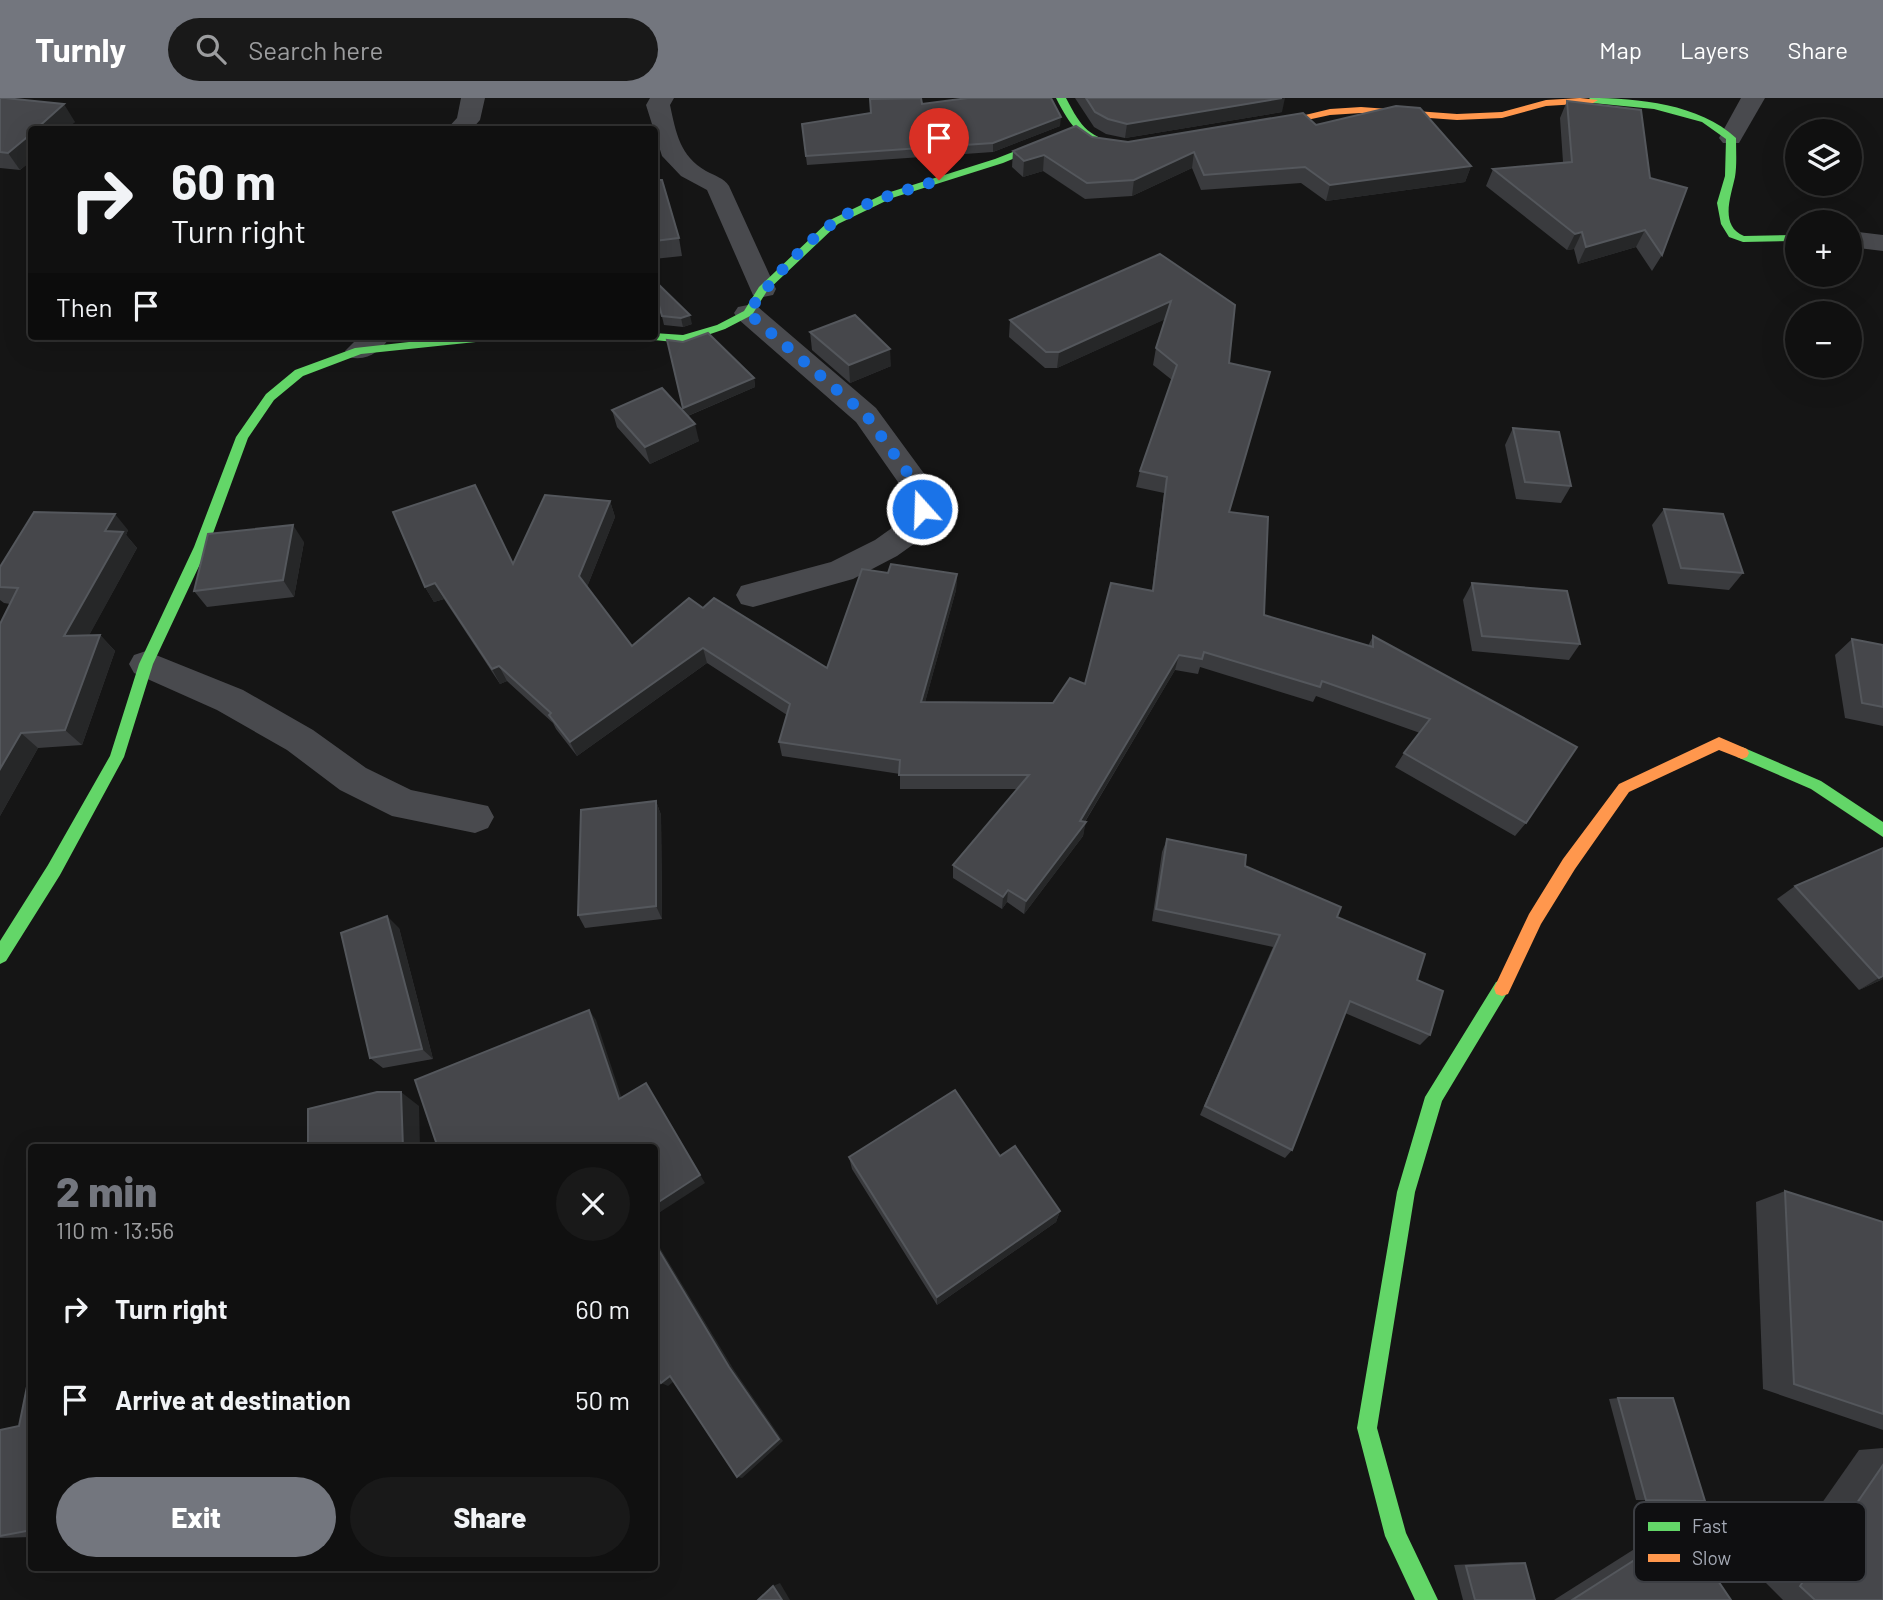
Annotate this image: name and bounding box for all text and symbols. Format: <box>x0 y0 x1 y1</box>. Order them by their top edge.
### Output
search box <box>168 18 658 81</box>
text: Turnly <box>35 29 126 69</box>
icon: search <box>192 30 230 68</box>
text: Search here <box>248 34 383 65</box>
text: Map <box>1599 35 1642 64</box>
text: Layers <box>1680 35 1749 64</box>
text: Share <box>1787 35 1848 64</box>
pin <box>909 108 969 180</box>
icon: arrive <box>920 119 958 157</box>
map controls <box>1785 119 1862 378</box>
button: layers <box>1785 119 1862 196</box>
text: 60 m <box>171 151 276 210</box>
icon: right <box>56 154 147 245</box>
button: + <box>1785 210 1862 287</box>
text: Turn right <box>171 211 306 249</box>
icon: arrive <box>127 287 165 325</box>
text: Then <box>56 291 113 322</box>
button: − <box>1785 301 1862 378</box>
position arrow <box>885 472 959 546</box>
text: 2 min <box>56 1165 157 1215</box>
button: close <box>556 1167 630 1241</box>
text: 110 m · 13:56 <box>56 1216 174 1244</box>
icon: right <box>56 1290 94 1328</box>
text: Turn right <box>115 1293 228 1324</box>
text: 60 m <box>575 1293 630 1324</box>
icon: arrive <box>56 1381 94 1419</box>
text: Arrive at destination <box>115 1384 351 1415</box>
text: 50 m <box>575 1384 630 1415</box>
button: Exit <box>56 1477 336 1557</box>
button: Share <box>350 1477 630 1557</box>
legend <box>1634 1502 1866 1582</box>
text: Fast <box>1692 1514 1728 1537</box>
text: Slow <box>1692 1546 1731 1569</box>

